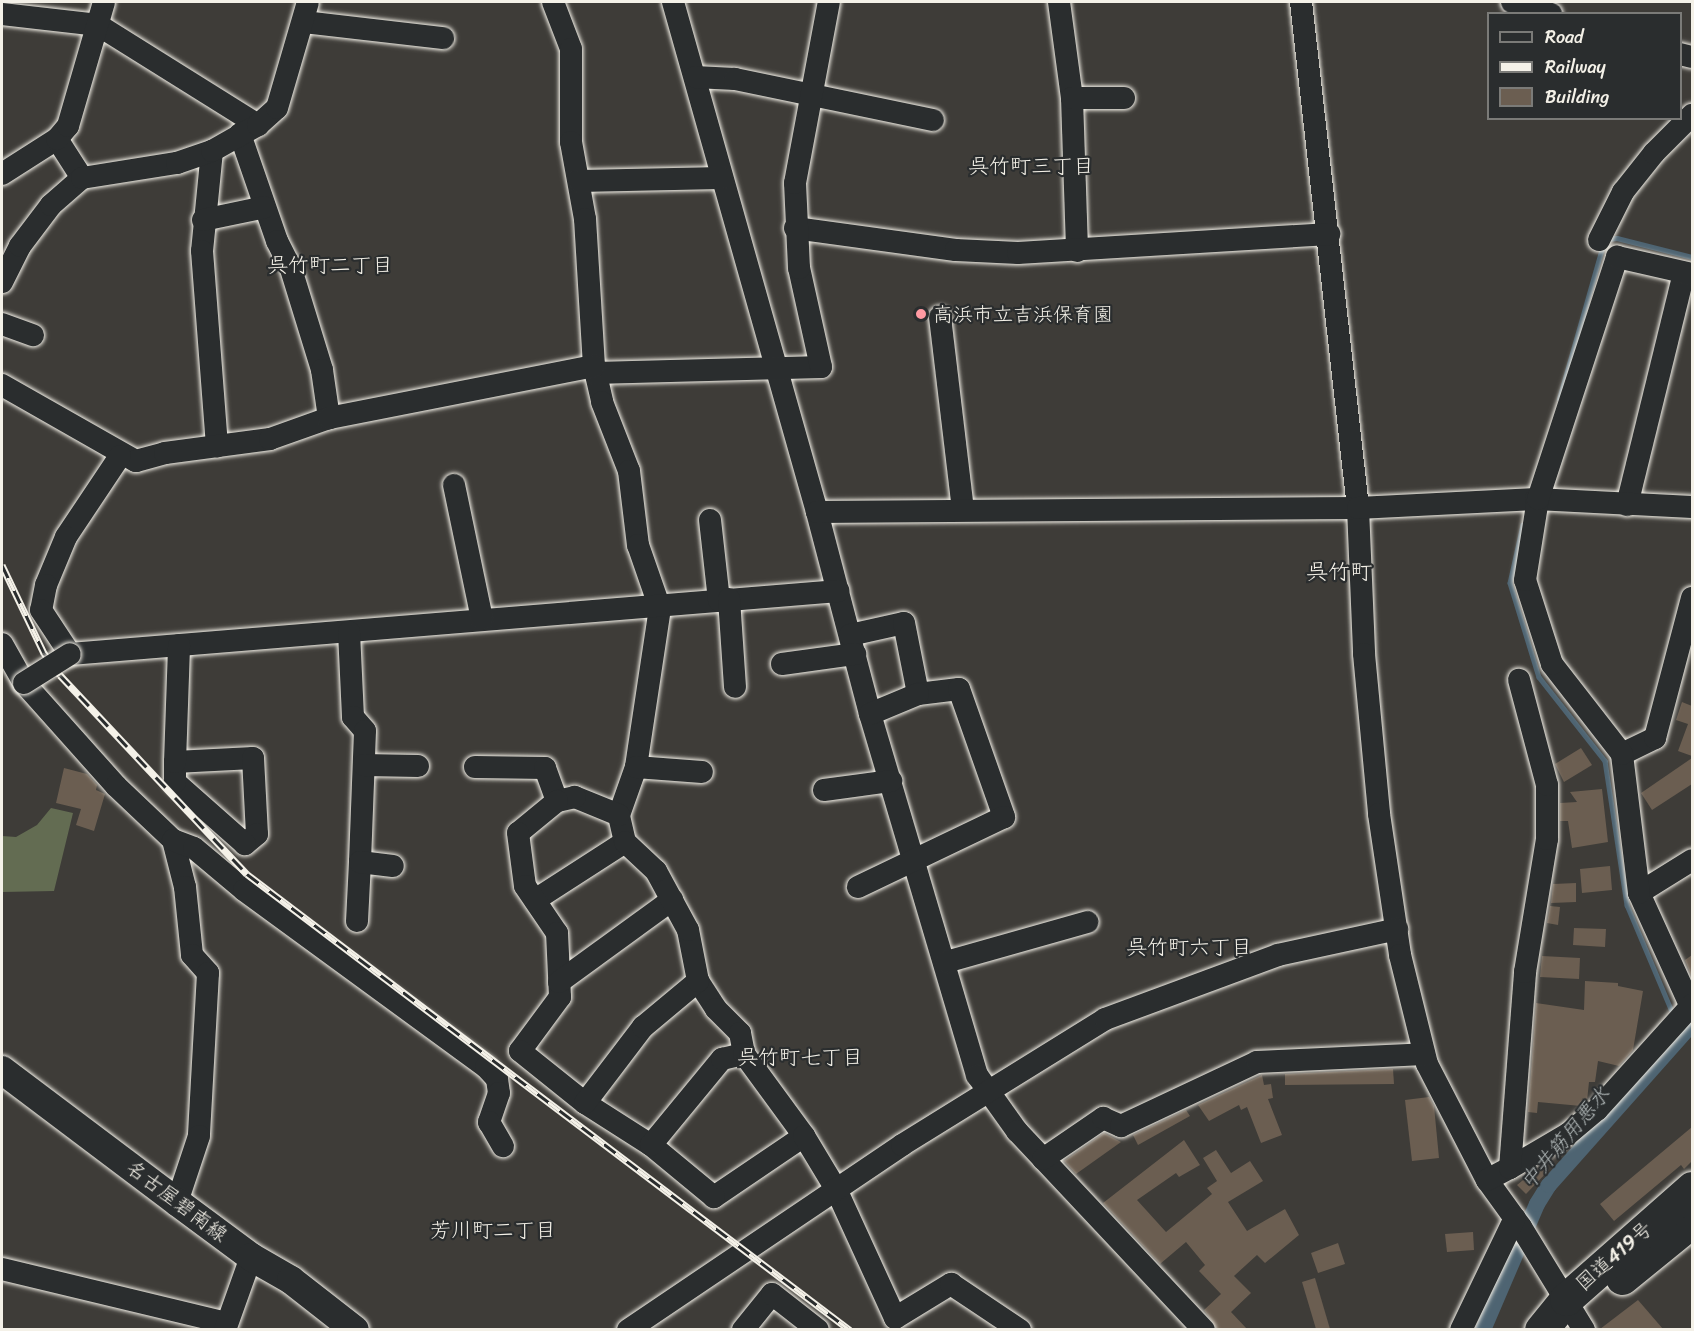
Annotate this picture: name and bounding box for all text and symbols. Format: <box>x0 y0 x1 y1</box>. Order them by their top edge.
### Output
legend <box>1487 12 1682 120</box>
text: Road <box>1545 21 1584 53</box>
text: Railway <box>1545 51 1606 83</box>
text: Building <box>1545 81 1609 113</box>
district label: 呉竹町三丁目 <box>968 153 1094 179</box>
district label: 呉竹町二丁目 <box>267 252 393 278</box>
place label: 高浜市立吉浜保育園 <box>933 302 1113 326</box>
marker: 高浜市立吉浜保育園 <box>914 307 928 321</box>
district label: 呉竹町 <box>1306 559 1372 585</box>
district label: 呉竹町六丁目 <box>1126 934 1252 960</box>
district label: 呉竹町七丁目 <box>737 1044 863 1070</box>
water label: 中井筋用悪水 <box>1515 1082 1615 1194</box>
street label: 名古屋碧南線 <box>122 1155 232 1247</box>
street label: 国道419号 <box>1571 1216 1657 1296</box>
district label: 芳川町二丁目 <box>430 1217 556 1243</box>

